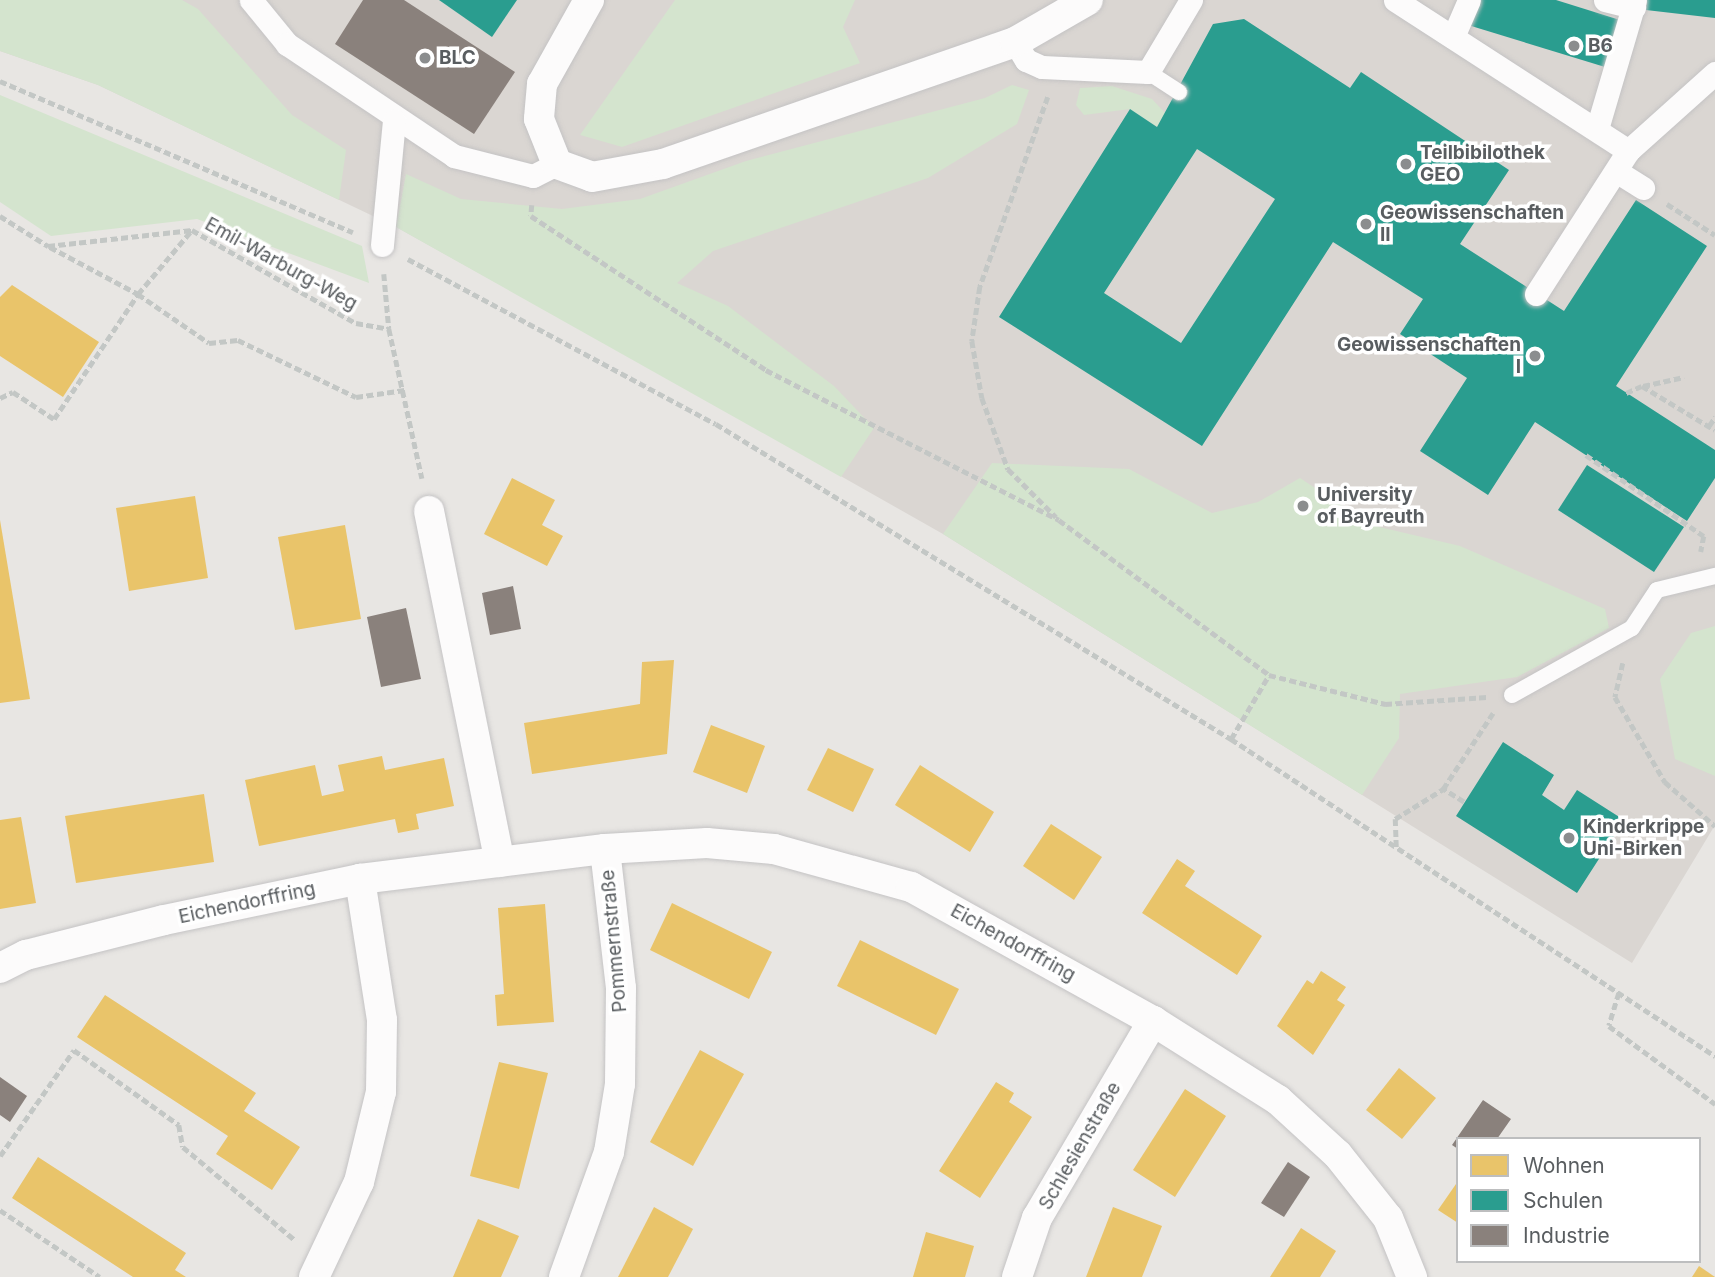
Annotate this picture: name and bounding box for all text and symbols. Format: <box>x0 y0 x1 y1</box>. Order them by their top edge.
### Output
place label: B6 <box>1588 35 1613 57</box>
marker: B6 <box>1566 38 1582 54</box>
place label: BLC <box>439 47 476 69</box>
marker: BLC <box>417 50 433 66</box>
place label: Teilbibilothek GEO <box>1420 142 1545 186</box>
marker: Teilbibilothek GEO <box>1398 156 1414 172</box>
place label: Geowissenschaften II <box>1380 202 1564 246</box>
street label: Emil-Warburg-Weg <box>201 213 361 315</box>
marker: Geowissenschaften II <box>1358 216 1374 232</box>
place label: Geowissenschaften I <box>1337 334 1521 378</box>
marker: Geowissenschaften I <box>1527 348 1543 364</box>
place label: University of Bayreuth <box>1317 484 1425 528</box>
marker: University of Bayreuth <box>1295 498 1311 514</box>
place label: Kinderkrippe Uni-Birken <box>1583 816 1704 860</box>
marker: Kinderkrippe Uni-Birken <box>1561 830 1577 846</box>
street label: Pommernstraße <box>596 869 632 1013</box>
street label: Eichendorffring <box>177 877 317 929</box>
street label: Eichendorffring <box>947 899 1079 987</box>
street label: Schlesienstraße <box>1034 1078 1126 1214</box>
legend <box>1456 1137 1701 1263</box>
text: Wohnen <box>1523 1153 1605 1178</box>
text: Schulen <box>1523 1188 1603 1213</box>
text: Industrie <box>1523 1223 1610 1248</box>

